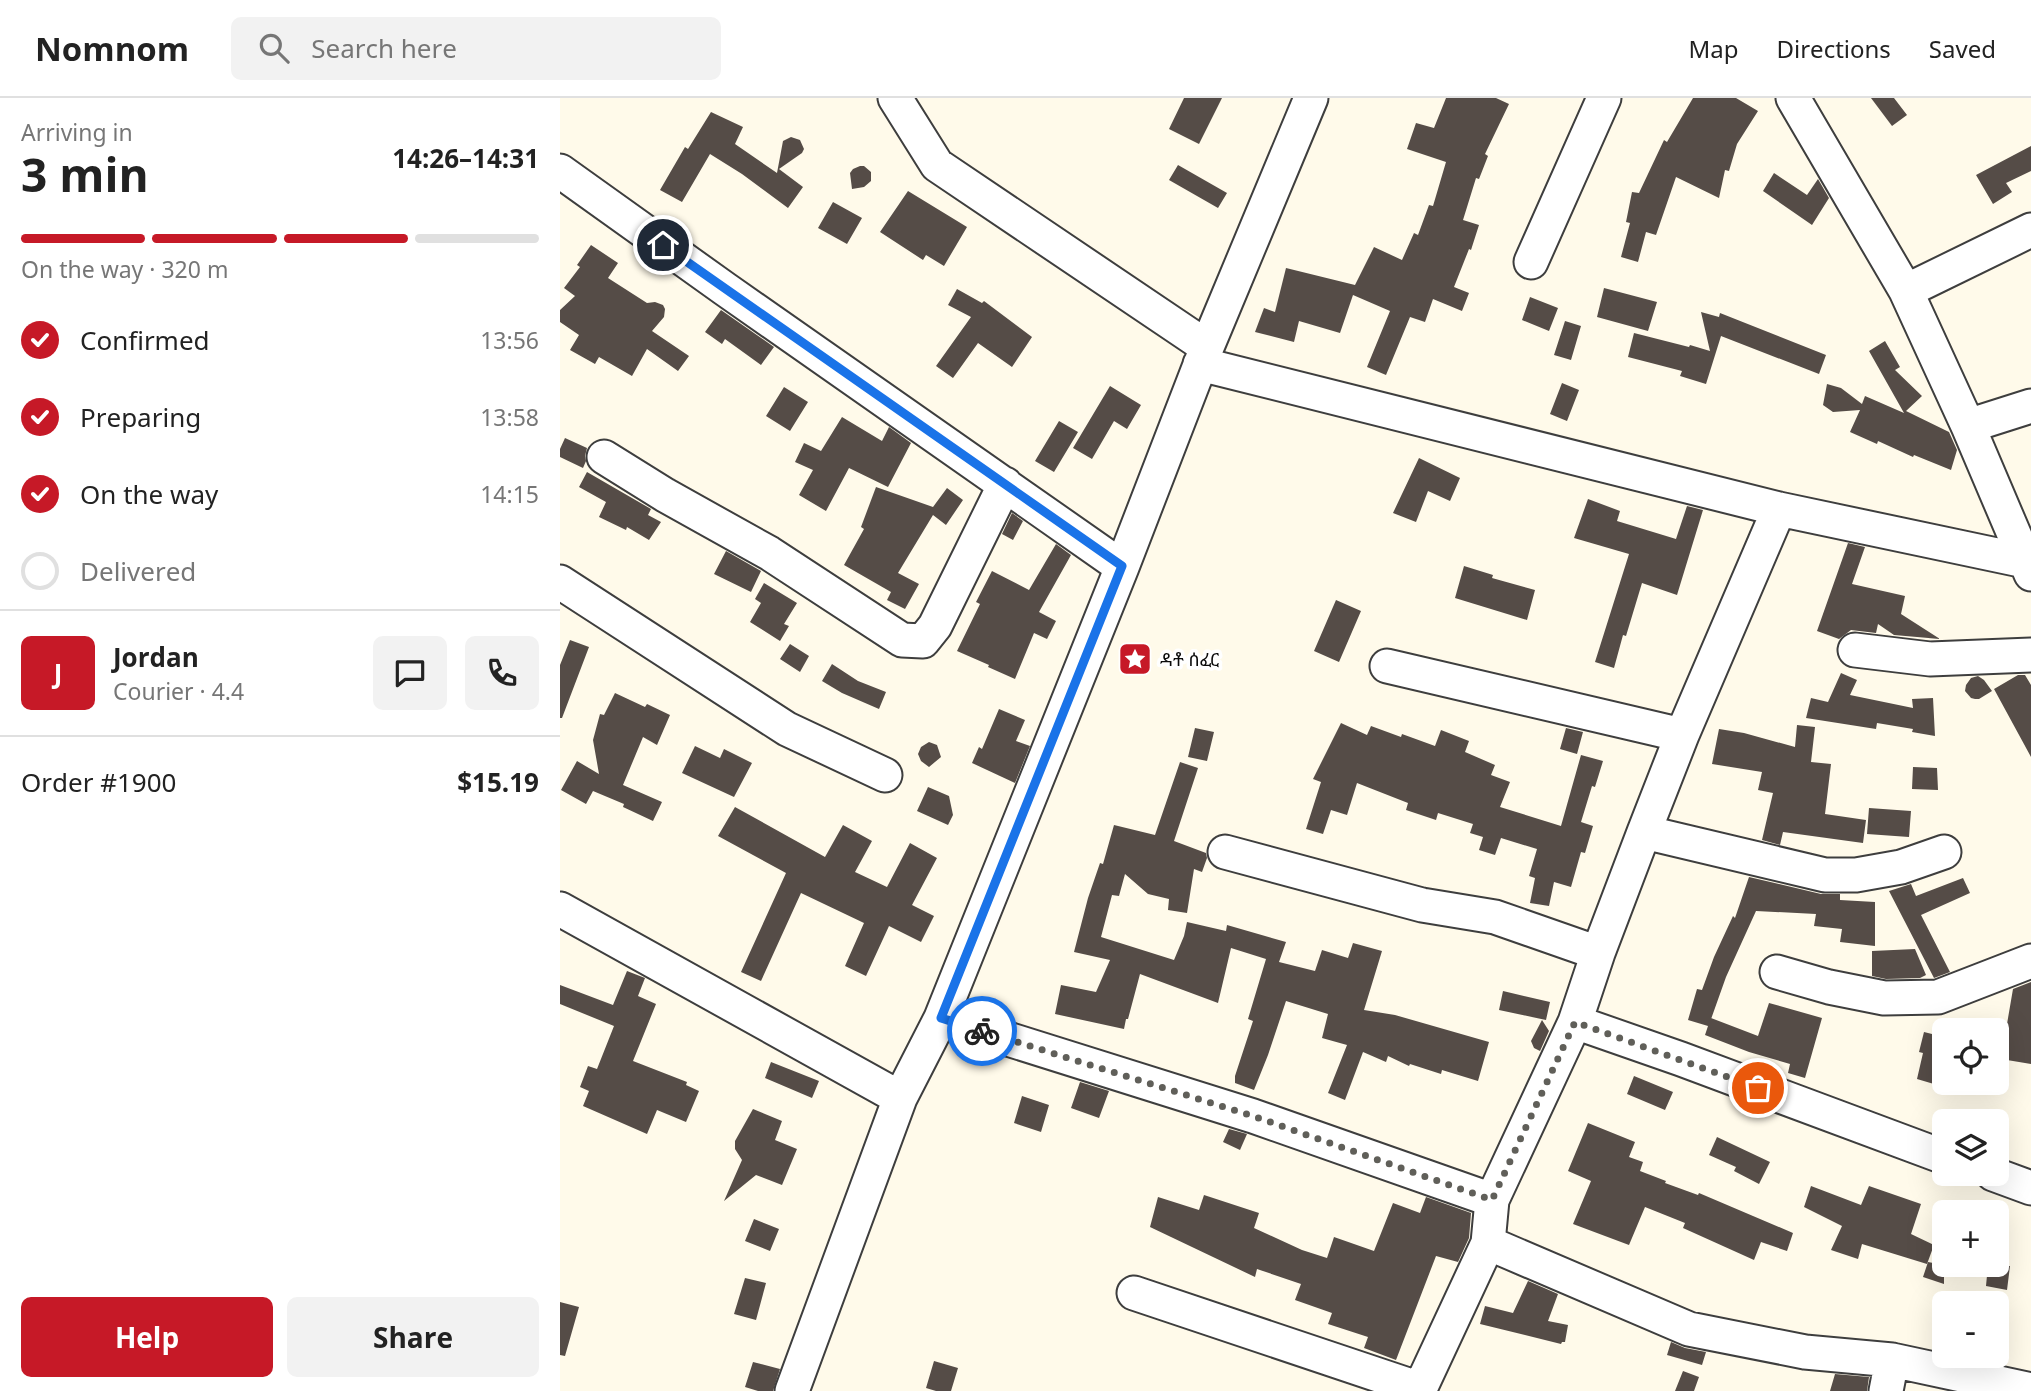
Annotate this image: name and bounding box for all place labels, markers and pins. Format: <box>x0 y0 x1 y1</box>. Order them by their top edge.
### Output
pin <box>633 215 693 275</box>
place icon: ዳቶ ሰፈር <box>1116 640 1154 678</box>
place label: ዳቶ ሰፈር <box>1160 647 1219 671</box>
pin <box>1728 1058 1788 1118</box>

